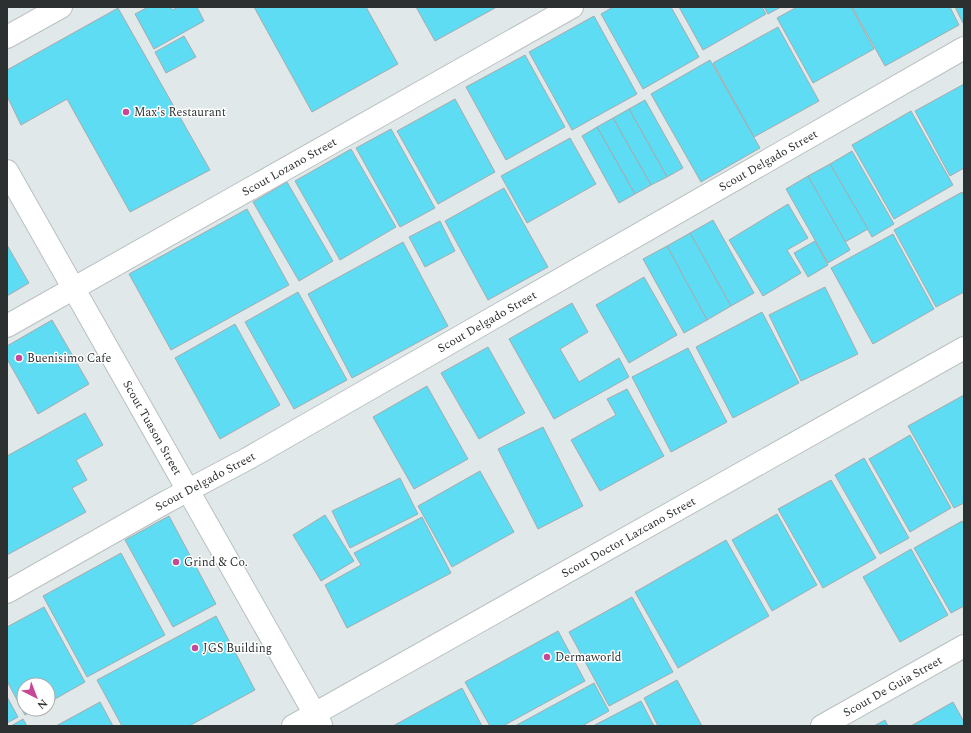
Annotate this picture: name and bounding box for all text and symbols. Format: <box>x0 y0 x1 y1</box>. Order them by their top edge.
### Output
place label: Max's Restaurant <box>134 103 226 122</box>
marker: Max's Restaurant <box>121 107 131 117</box>
street label: Scout Delgado Street <box>715 124 821 196</box>
street label: Scout Lozano Street <box>238 132 340 201</box>
street label: Scout Delgado Street <box>434 285 540 357</box>
place label: Buenisimo Cafe <box>27 349 111 368</box>
marker: Buenisimo Cafe <box>14 353 24 363</box>
street label: Scout Tuason Street <box>118 377 187 479</box>
street label: Scout Delgado Street <box>151 447 259 516</box>
street label: Scout Doctor Lazcano Street <box>558 492 699 583</box>
place label: Grind & Co. <box>184 553 248 572</box>
marker: Grind & Co. <box>171 557 181 567</box>
place label: JGS Building <box>203 639 272 658</box>
marker: JGS Building <box>190 643 200 653</box>
place label: Dermaworld <box>555 648 622 667</box>
street label: Scout De Guia Street <box>839 651 946 722</box>
marker: Dermaworld <box>542 652 552 662</box>
north arrow <box>16 677 56 717</box>
text: N <box>33 695 51 713</box>

